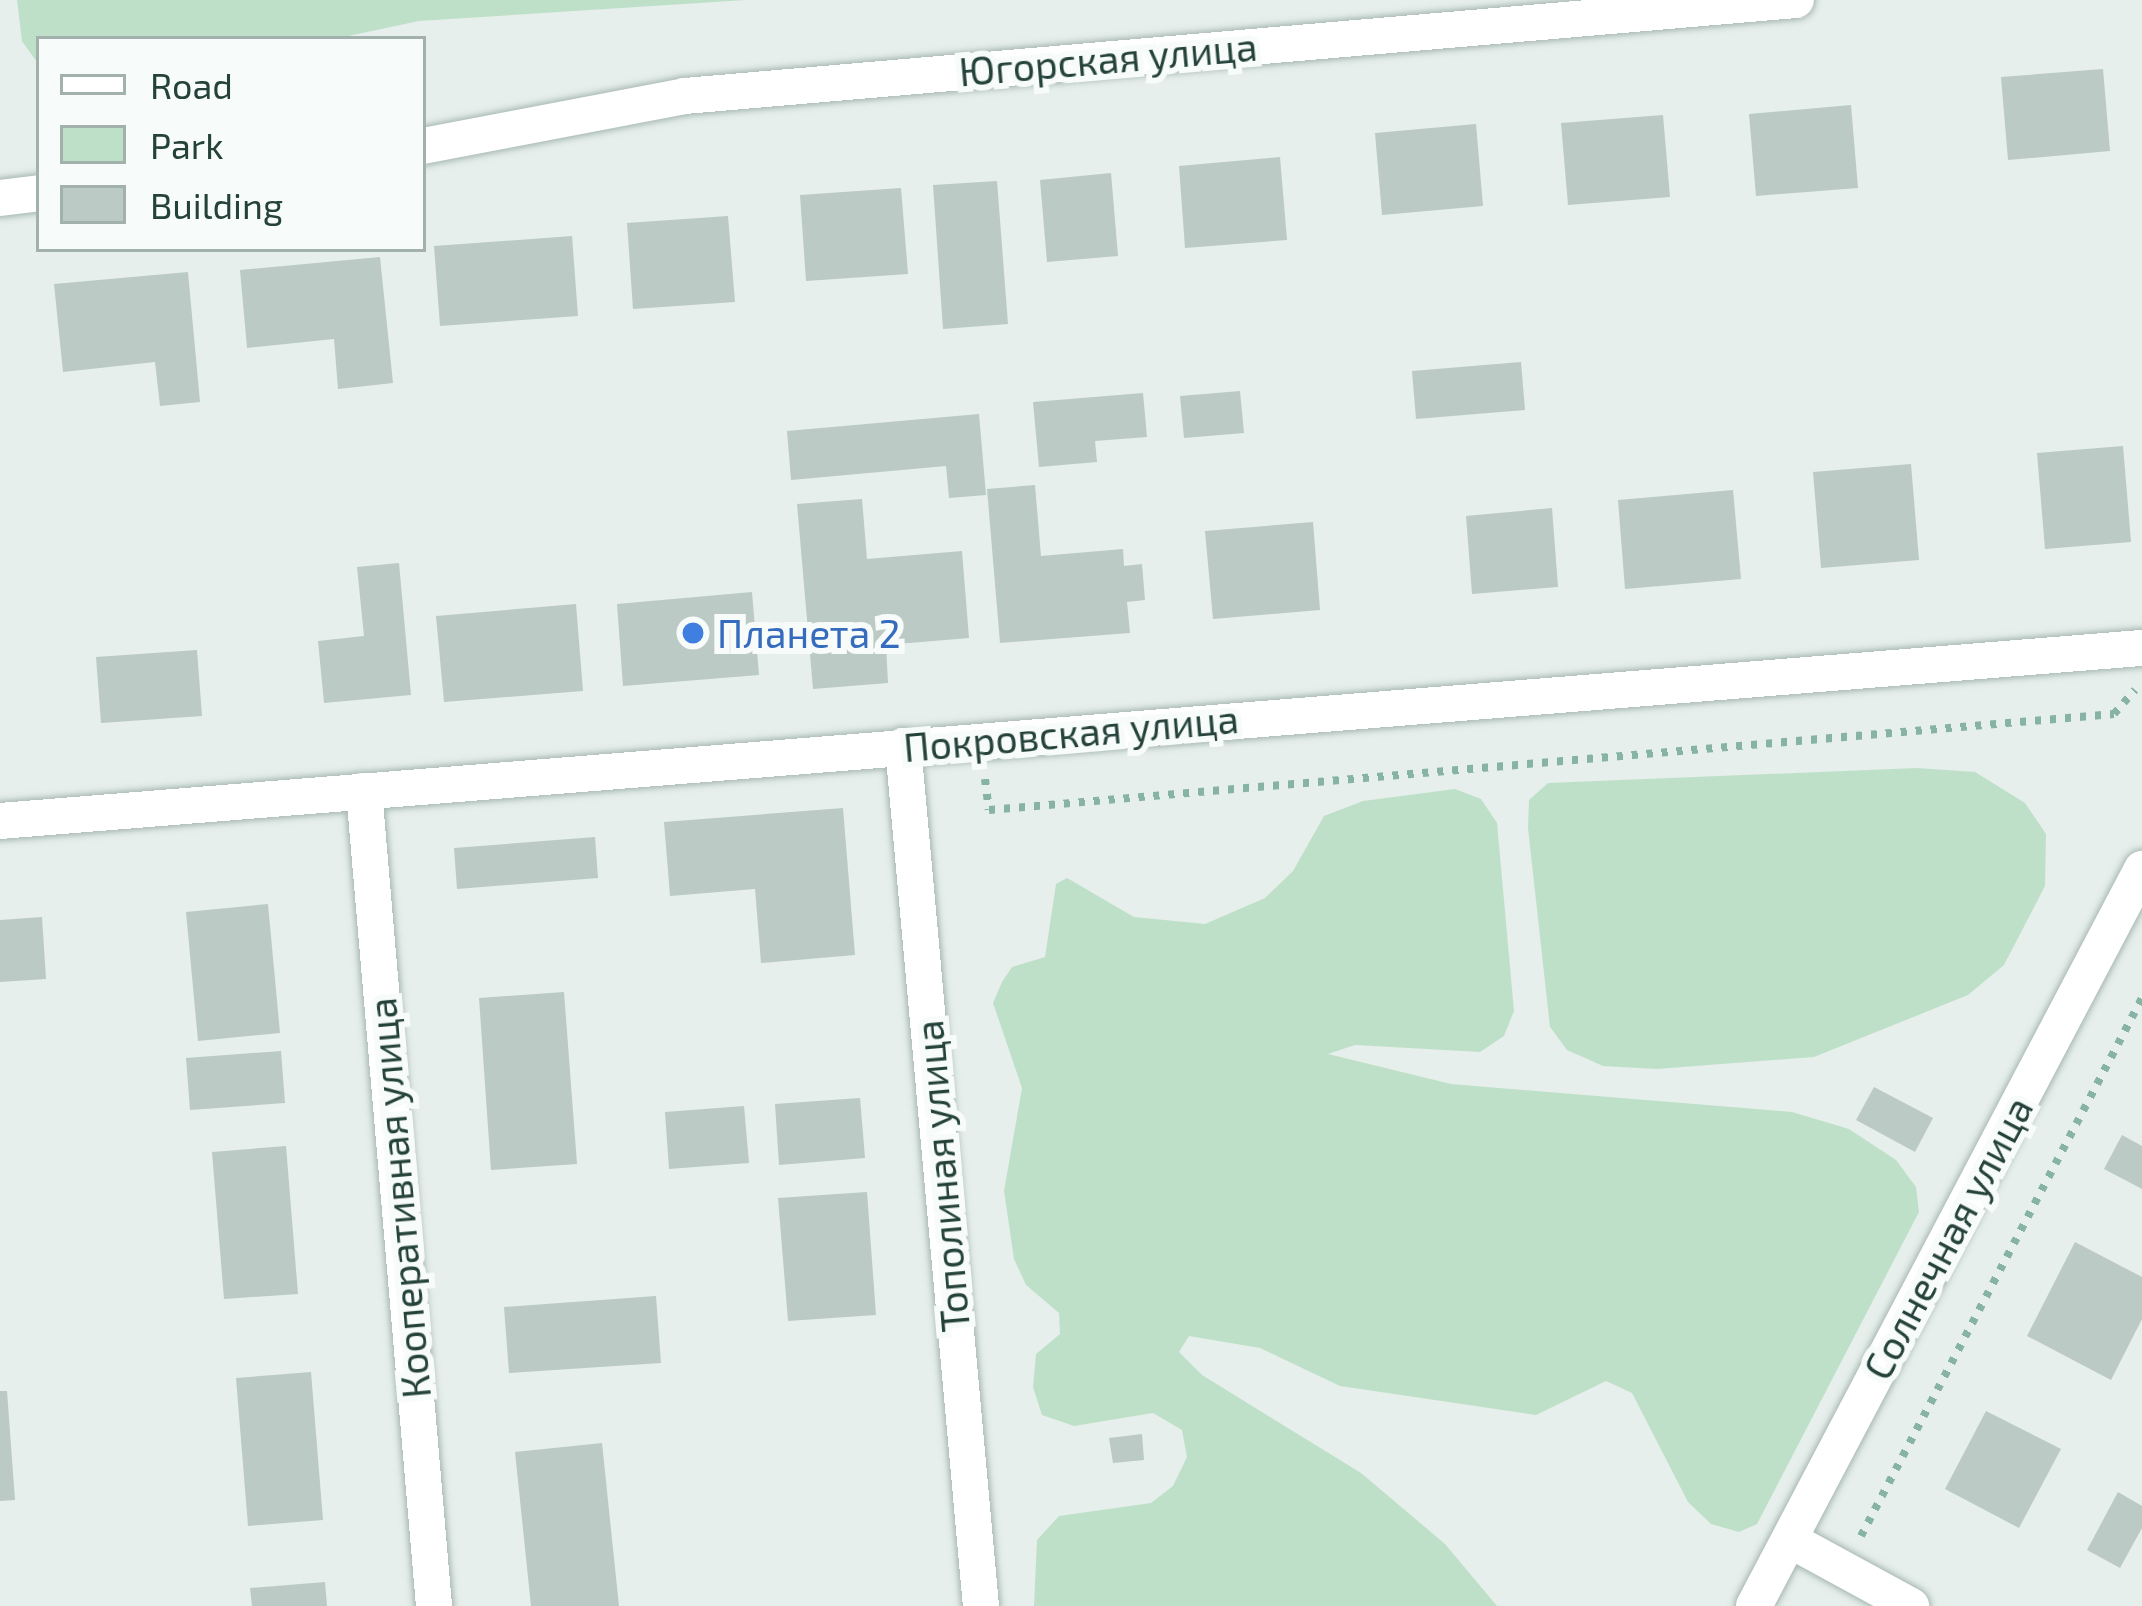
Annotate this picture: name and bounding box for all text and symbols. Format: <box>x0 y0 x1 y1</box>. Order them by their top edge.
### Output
street label: Югорская улица <box>957 23 1259 95</box>
legend <box>36 36 426 252</box>
text: Road <box>150 63 233 106</box>
text: Park <box>150 123 224 166</box>
text: Building <box>150 183 283 226</box>
place label: Планета 2 <box>717 610 901 656</box>
marker: Планета 2 <box>680 620 706 646</box>
street label: Покровская улица <box>901 695 1241 771</box>
street label: Кооперативная улица <box>358 996 440 1400</box>
street label: Тополиная улица <box>905 1018 979 1334</box>
street label: Солнечная улица <box>1854 1089 2042 1387</box>

